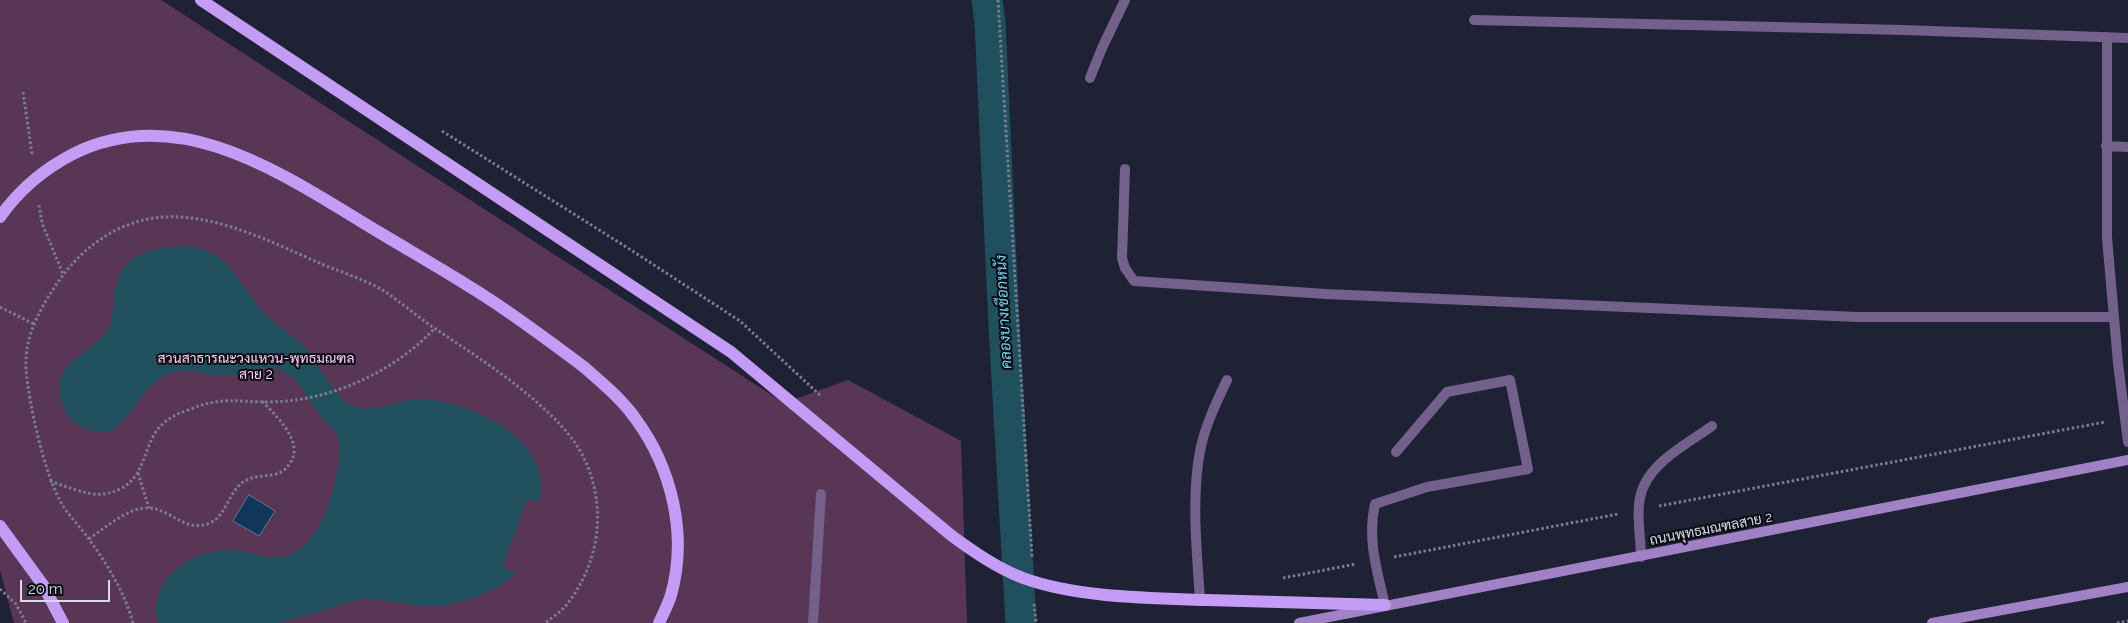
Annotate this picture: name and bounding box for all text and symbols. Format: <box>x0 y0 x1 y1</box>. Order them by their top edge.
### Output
water label: คลองบางเชือกหนัง <box>992 255 1016 369</box>
park label: สวนสาธารณะวงแหวน-พุทธมณฑล สาย 2 <box>157 351 355 384</box>
street label: ถนนพุทธมณฑลสาย 2 <box>1648 509 1774 549</box>
scale bar <box>22 570 112 602</box>
text: 20 m <box>28 580 63 598</box>

